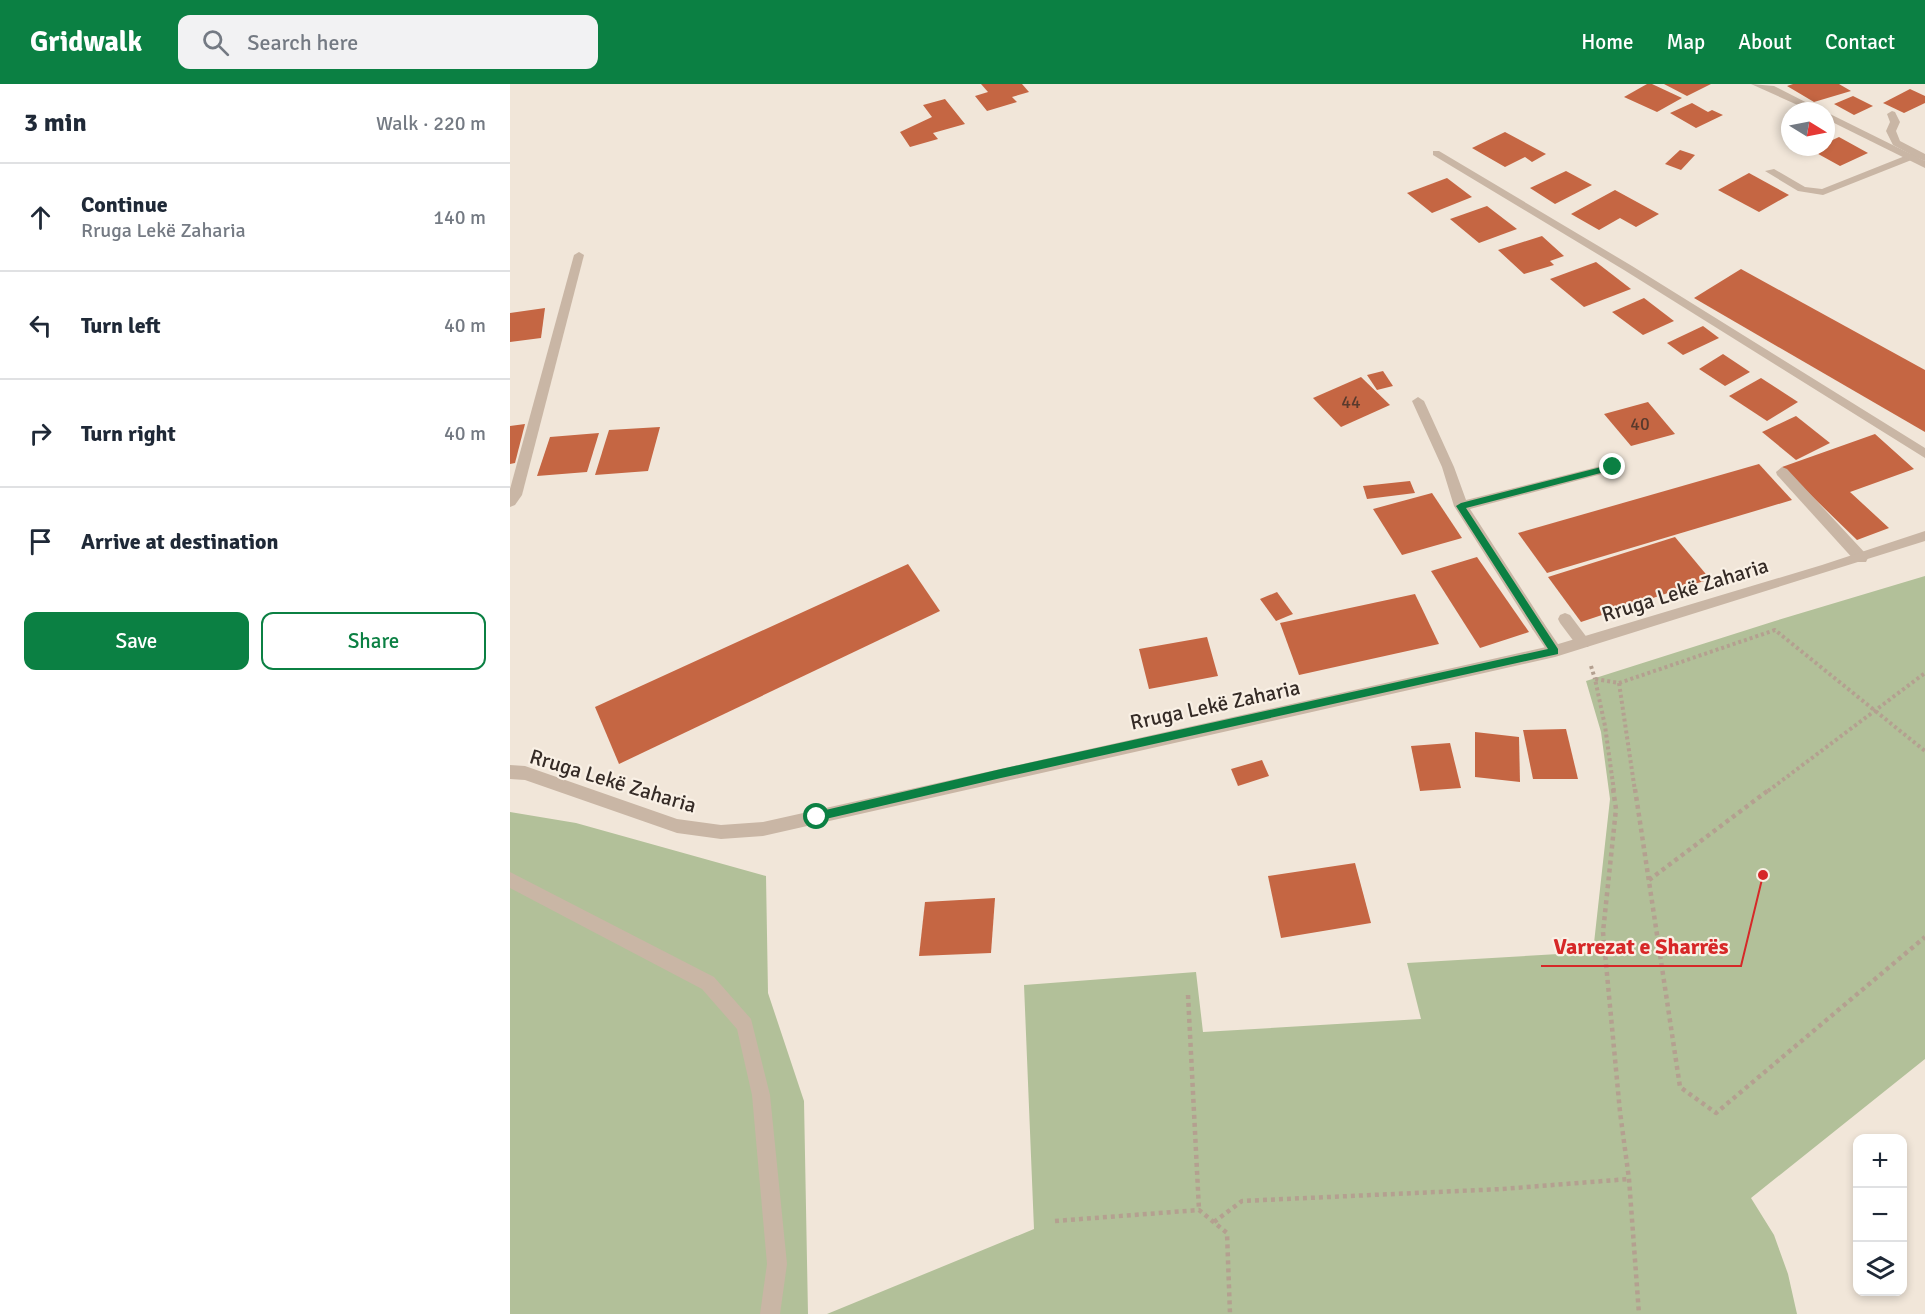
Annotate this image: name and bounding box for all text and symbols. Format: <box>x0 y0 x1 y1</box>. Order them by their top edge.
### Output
search box <box>178 15 598 69</box>
text: Gridwalk <box>30 25 142 59</box>
icon: search <box>199 26 232 59</box>
text: Search here <box>247 29 358 56</box>
text: Home <box>1581 29 1634 55</box>
text: Map <box>1667 29 1705 55</box>
text: About <box>1738 29 1792 55</box>
text: Contact <box>1825 29 1895 55</box>
north arrow <box>1781 102 1835 156</box>
text: 3 min <box>24 107 87 139</box>
text: Walk · 220 m <box>376 111 486 136</box>
text: Continue <box>81 191 168 218</box>
icon: ahead <box>24 201 57 234</box>
text: 140 m <box>433 205 486 230</box>
text: Rruga Lekë Zaharia <box>81 218 246 243</box>
icon: left <box>24 309 57 342</box>
text: Turn left <box>81 312 161 339</box>
text: 40 m <box>444 313 486 338</box>
house number: 44 <box>1341 391 1361 413</box>
house number: 40 <box>1630 413 1650 435</box>
icon: right <box>24 417 57 450</box>
text: Turn right <box>81 420 176 447</box>
text: 40 m <box>444 421 486 446</box>
route end <box>1599 453 1625 479</box>
icon: arrive <box>24 525 57 558</box>
text: Arrive at destination <box>81 528 278 555</box>
street label: Rruga Lekë Zaharia <box>1598 552 1772 628</box>
button: Save <box>24 612 249 670</box>
button: Share <box>261 612 486 670</box>
street label: Rruga Lekë Zaharia <box>1128 674 1302 736</box>
street label: Rruga Lekë Zaharia <box>526 743 700 819</box>
route start <box>803 803 829 829</box>
callout: Varrezat e Sharrës <box>1541 926 1741 966</box>
text: Varrezat e Sharrës <box>1553 933 1729 960</box>
map controls <box>1853 1134 1907 1296</box>
button: + <box>1853 1134 1907 1188</box>
button: − <box>1853 1188 1907 1242</box>
button: layers <box>1853 1242 1907 1296</box>

